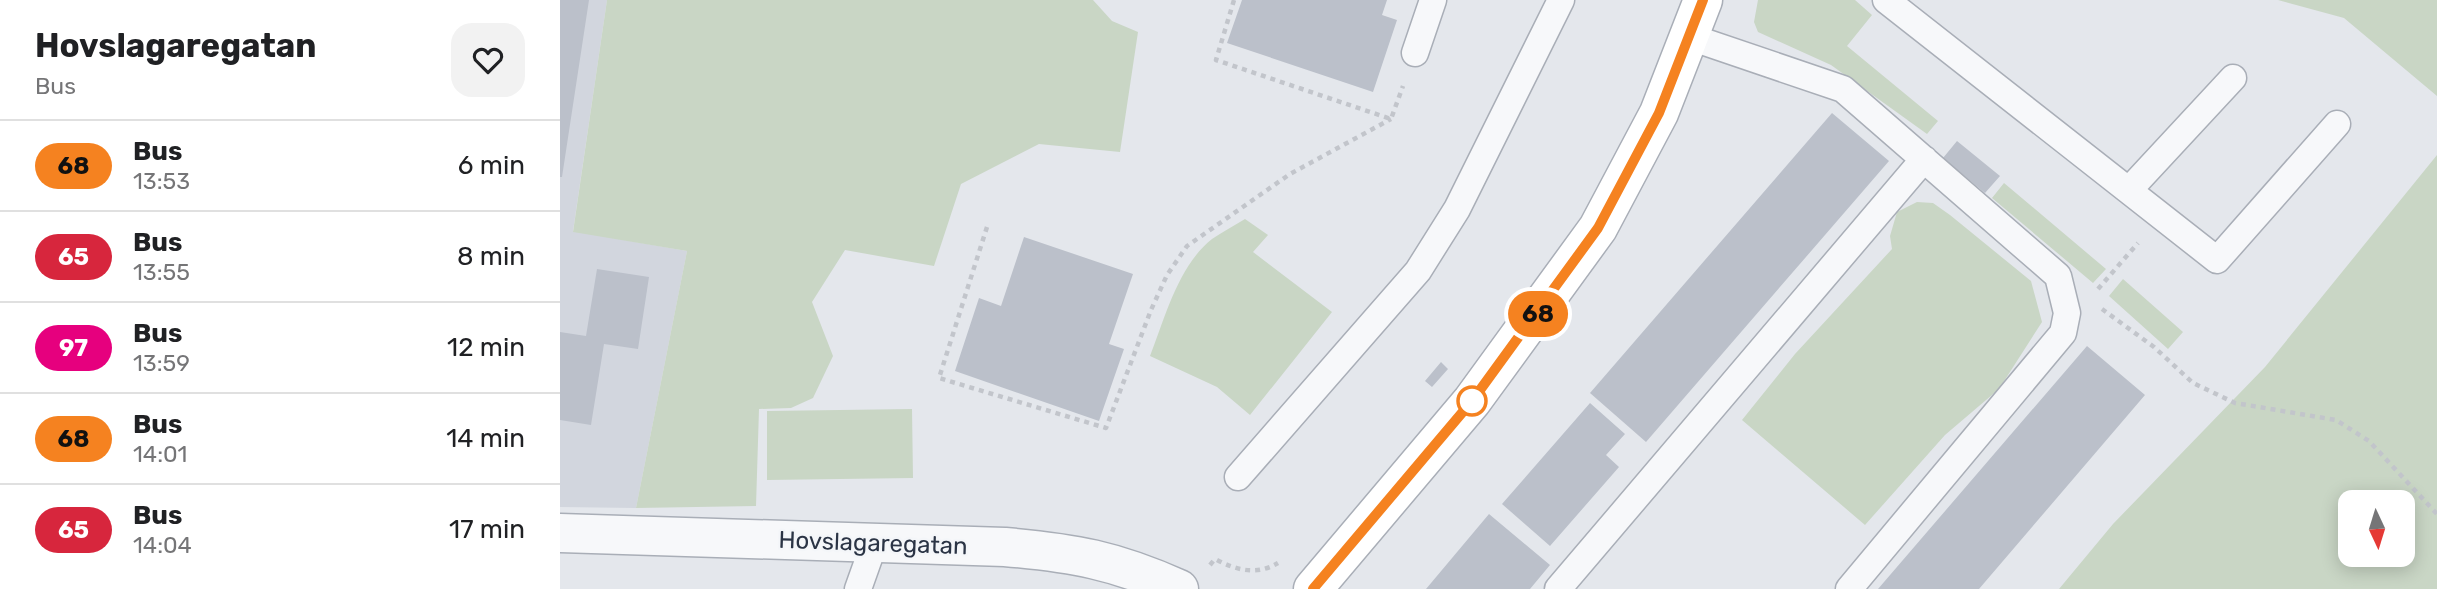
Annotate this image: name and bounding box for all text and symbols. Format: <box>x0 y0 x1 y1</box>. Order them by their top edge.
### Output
button: heart <box>451 23 525 97</box>
text: Hovslagaregatan <box>35 26 317 65</box>
text: Bus <box>35 72 76 100</box>
text: Bus <box>133 136 182 167</box>
text: 6 min <box>458 150 525 181</box>
text: 68 <box>58 152 89 180</box>
text: 13:53 <box>133 167 190 195</box>
text: Bus <box>133 227 182 258</box>
text: 8 min <box>457 241 525 272</box>
text: 65 <box>58 243 89 271</box>
text: 13:55 <box>133 258 190 286</box>
line badge: 68 <box>1506 291 1570 337</box>
text: 68 <box>1522 300 1554 328</box>
text: Bus <box>133 318 182 349</box>
text: 12 min <box>447 332 525 363</box>
text: 97 <box>59 334 88 362</box>
text: 13:59 <box>133 349 190 377</box>
unlabelled marker <box>1457 386 1487 416</box>
text: Bus <box>133 409 182 440</box>
text: 14 min <box>446 423 525 454</box>
text: 68 <box>58 425 89 453</box>
text: 14:01 <box>133 440 187 468</box>
north arrow <box>2338 490 2415 567</box>
map controls <box>2338 490 2415 567</box>
text: Bus <box>133 500 182 531</box>
text: 17 min <box>449 514 525 545</box>
text: 65 <box>58 516 89 544</box>
street label: Hovslagaregatan <box>778 526 968 560</box>
text: 14:04 <box>133 531 192 559</box>

